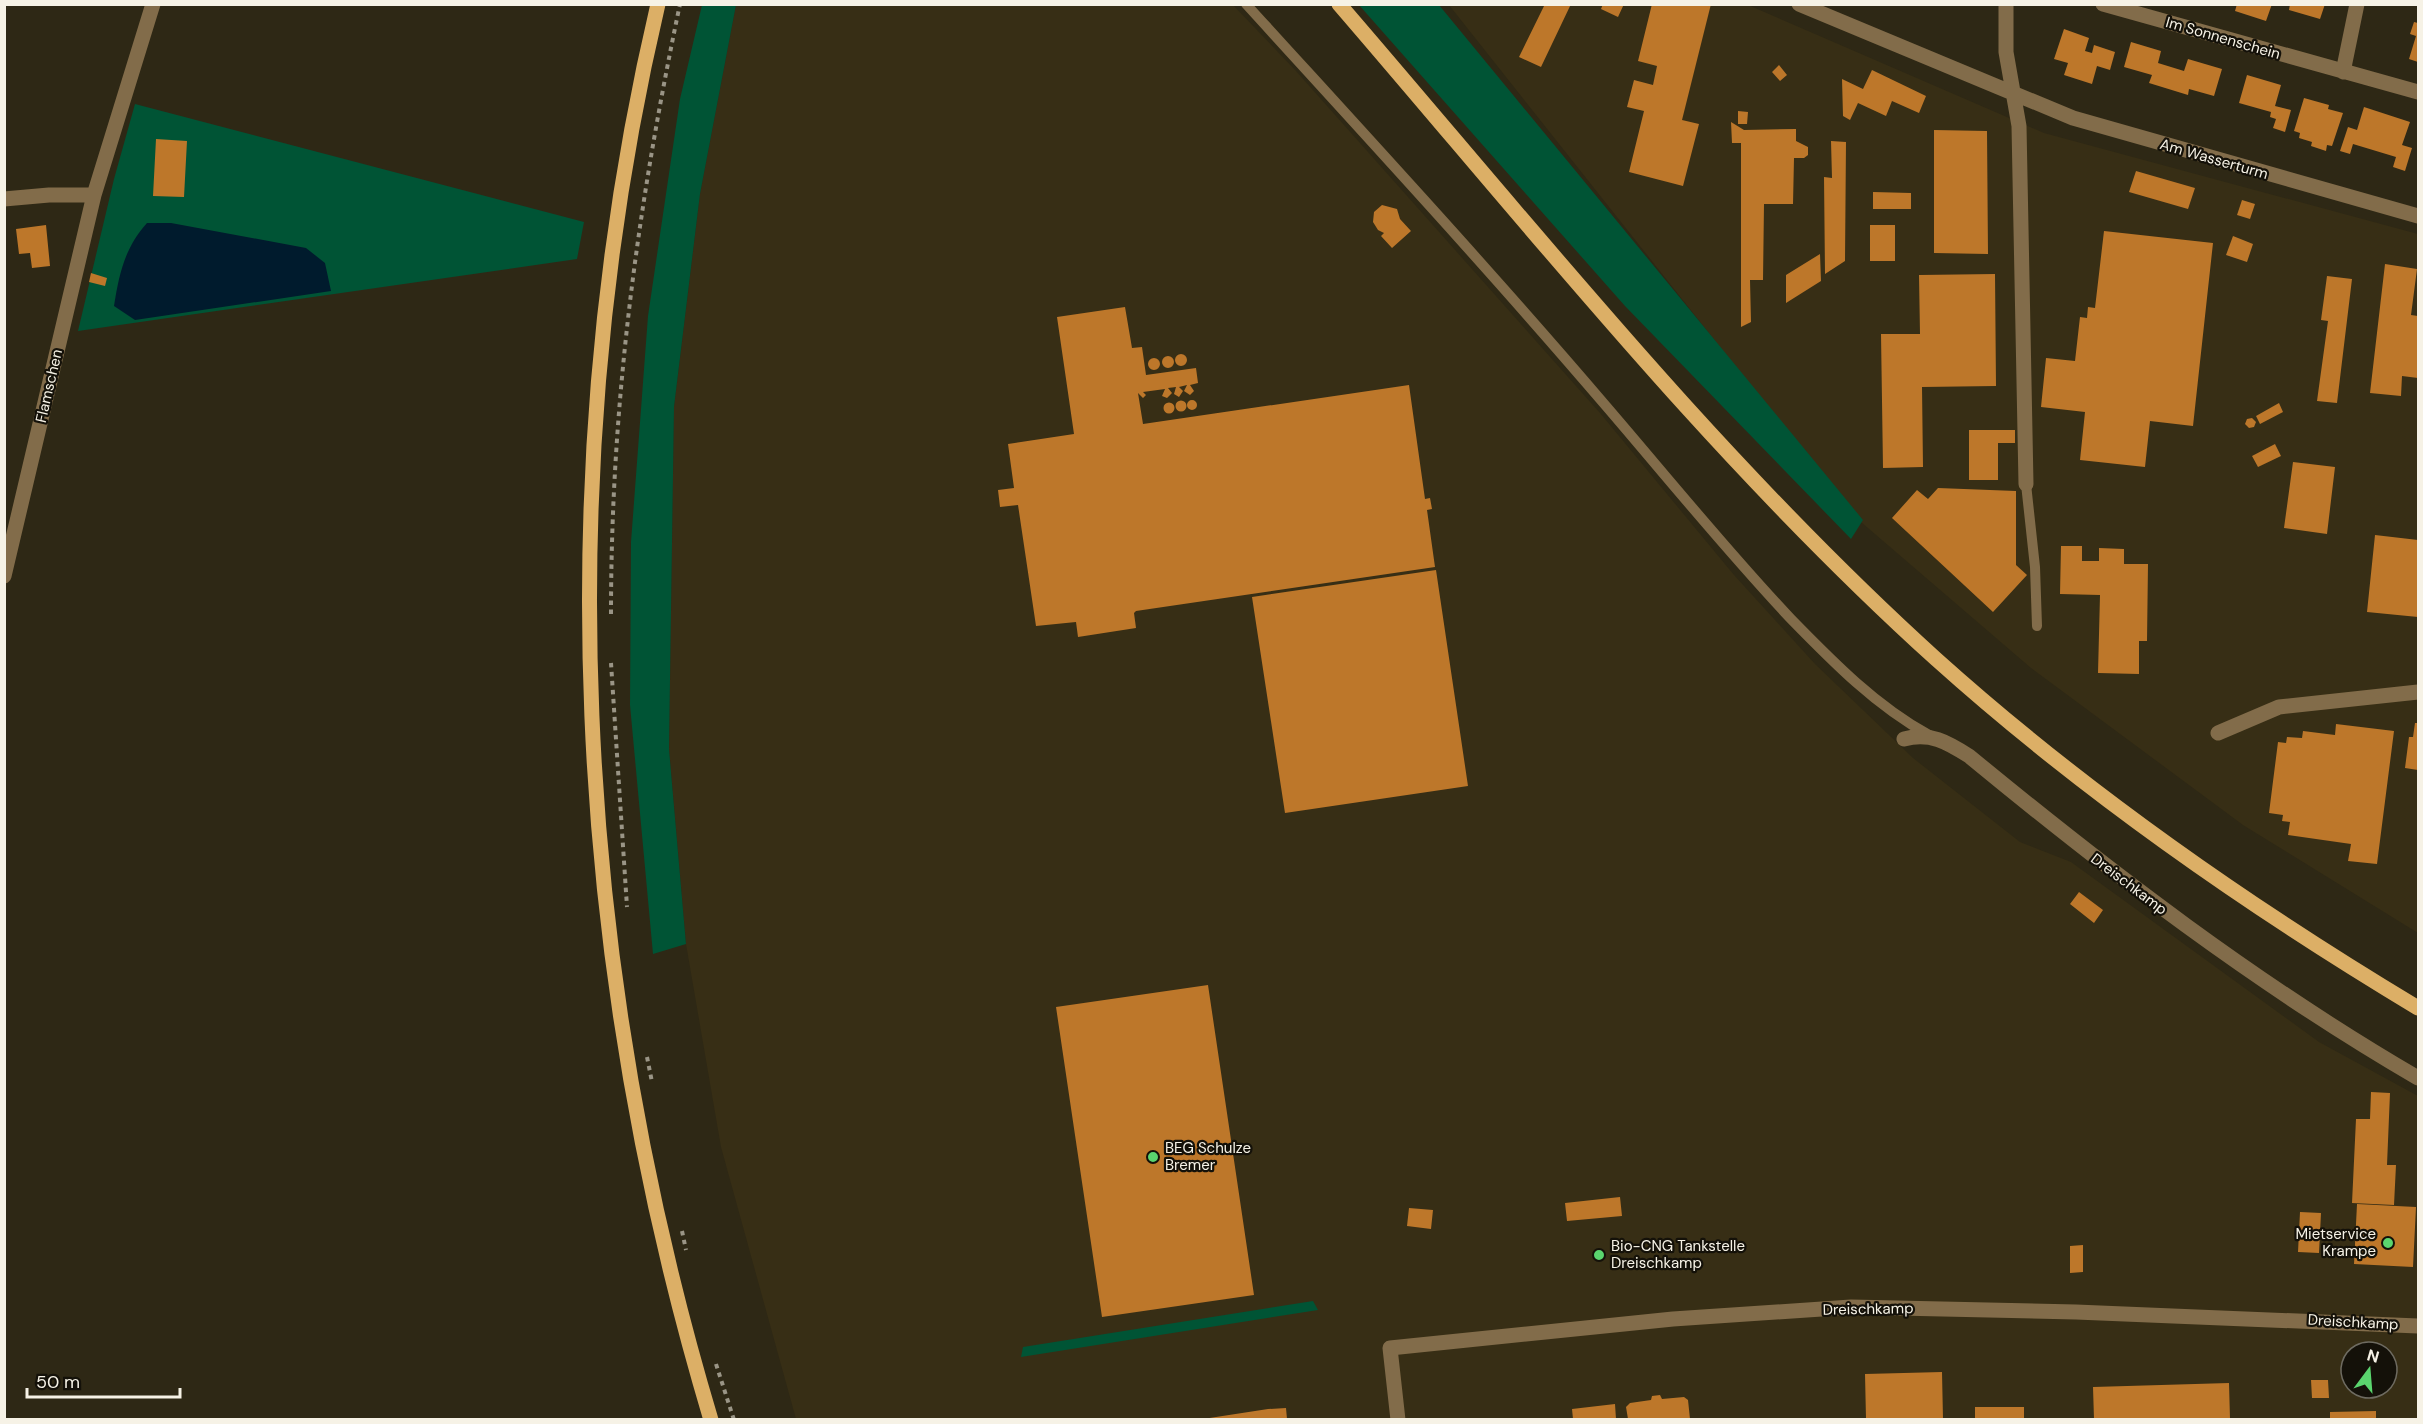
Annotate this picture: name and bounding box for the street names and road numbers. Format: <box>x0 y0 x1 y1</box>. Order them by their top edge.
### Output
street label: Im Sonnenschein <box>2163 12 2283 64</box>
street label: Am Wasserturm <box>2158 134 2270 184</box>
street label: Flamschen <box>31 347 67 425</box>
street label: Dreischkamp <box>2087 849 2171 919</box>
street label: Dreischkamp <box>1822 1298 1914 1320</box>
street label: Dreischkamp <box>2307 1310 2399 1334</box>

